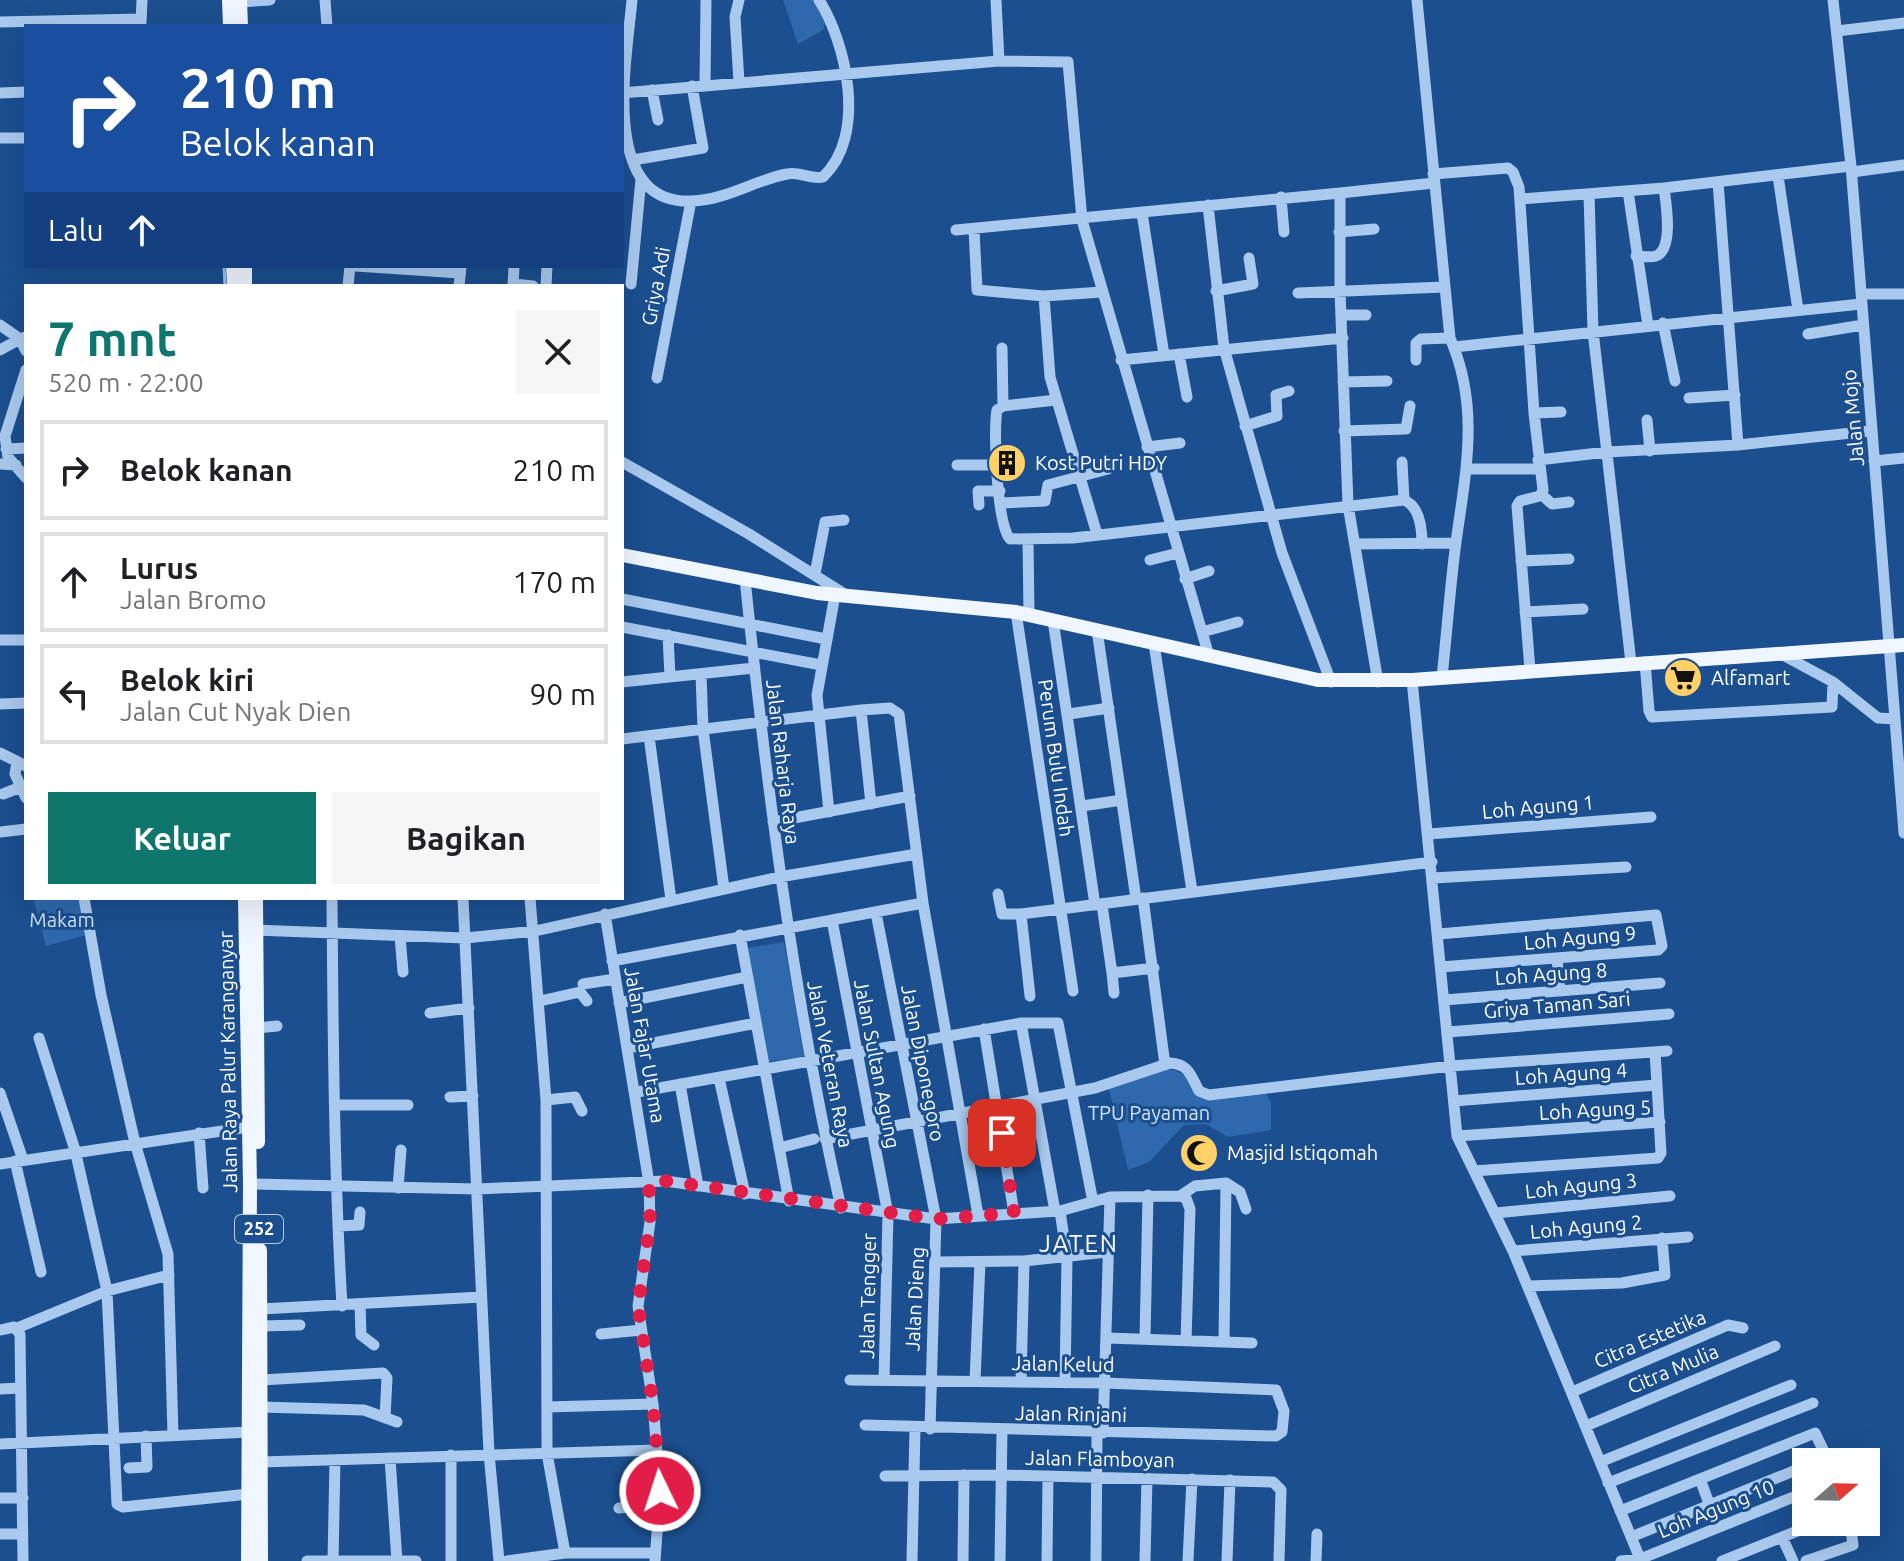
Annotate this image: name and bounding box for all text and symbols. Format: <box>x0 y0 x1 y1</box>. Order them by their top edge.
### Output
icon: right <box>48 56 152 160</box>
text: 210 m <box>180 56 336 119</box>
text: Belok kanan <box>180 122 376 163</box>
icon: ahead <box>120 208 164 252</box>
text: Lalu <box>48 213 104 247</box>
street label: Griya Adi <box>637 245 674 327</box>
button: close <box>516 310 600 394</box>
text: 7 mnt <box>48 311 177 365</box>
text: 520 m · 22:00 <box>48 368 204 397</box>
street label: Jalan Mojo <box>1837 369 1868 468</box>
building icon: Kost Putri HDY <box>986 442 1028 484</box>
icon: right <box>52 448 96 492</box>
place label: Kost Putri HDY <box>1035 451 1167 474</box>
text: Belok kanan <box>120 453 293 487</box>
text: 210 m <box>512 453 596 487</box>
text: Lurus <box>120 551 198 585</box>
icon: ahead <box>52 560 96 604</box>
text: 170 m <box>512 565 596 599</box>
text: Jalan Bromo <box>120 585 266 614</box>
supermarket icon: Alfamart <box>1662 657 1704 699</box>
text: Belok kiri <box>120 663 254 697</box>
place label: Alfamart <box>1711 666 1790 689</box>
icon: left <box>52 672 96 716</box>
text: 90 m <box>529 677 596 711</box>
street label: Jalan Raharja Raya <box>762 678 805 846</box>
street label: Perum Bulu Indah <box>1034 678 1079 838</box>
text: Jalan Cut Nyak Dien <box>120 697 351 726</box>
street label: Loh Agung 1 <box>1481 790 1595 823</box>
button: Keluar <box>48 792 316 884</box>
button: Bagikan <box>332 792 600 884</box>
park label: Makam <box>29 908 95 931</box>
street label: Loh Agung 9 <box>1523 921 1637 954</box>
street label: Jalan Raya Palur Karanganyar <box>214 930 241 1193</box>
street label: Loh Agung 8 <box>1494 958 1608 989</box>
street label: Jalan Fajar Utama <box>620 965 671 1125</box>
street label: Jalan Sultan Agung <box>850 977 905 1150</box>
street label: Jalan Veteran Raya <box>803 978 858 1150</box>
street label: Jalan Diponegoro <box>897 983 950 1143</box>
street label: Griya Taman Sari <box>1482 987 1631 1022</box>
street label: Loh Agung 4 <box>1514 1058 1628 1089</box>
street label: Loh Agung 5 <box>1538 1095 1652 1124</box>
pin <box>968 1099 1036 1167</box>
park label: TPU Payaman <box>1088 1101 1210 1124</box>
icon: arrive <box>980 1111 1024 1155</box>
mosque icon: Masjid Istiqomah <box>1178 1132 1220 1174</box>
place label: Masjid Istiqomah <box>1227 1141 1378 1164</box>
street label: Loh Agung 3 <box>1524 1168 1638 1203</box>
street label: Loh Agung 2 <box>1529 1210 1643 1243</box>
road number: 252 <box>235 1215 283 1243</box>
district label: JATEN <box>1039 1230 1119 1257</box>
street label: Jalan Tengger <box>855 1232 880 1359</box>
street label: Jalan Dieng <box>900 1246 929 1352</box>
street label: Citra Estetika <box>1590 1305 1709 1372</box>
street label: Citra Mulia <box>1624 1339 1722 1398</box>
street label: Jalan Kelud <box>1011 1351 1115 1376</box>
street label: Jalan Rinjani <box>1015 1401 1127 1426</box>
street label: Jalan Flamboyan <box>1025 1446 1175 1471</box>
north arrow <box>1792 1448 1880 1536</box>
map controls <box>1792 1448 1880 1536</box>
position arrow <box>618 1449 702 1533</box>
street label: Loh Agung 10 <box>1654 1475 1778 1542</box>

